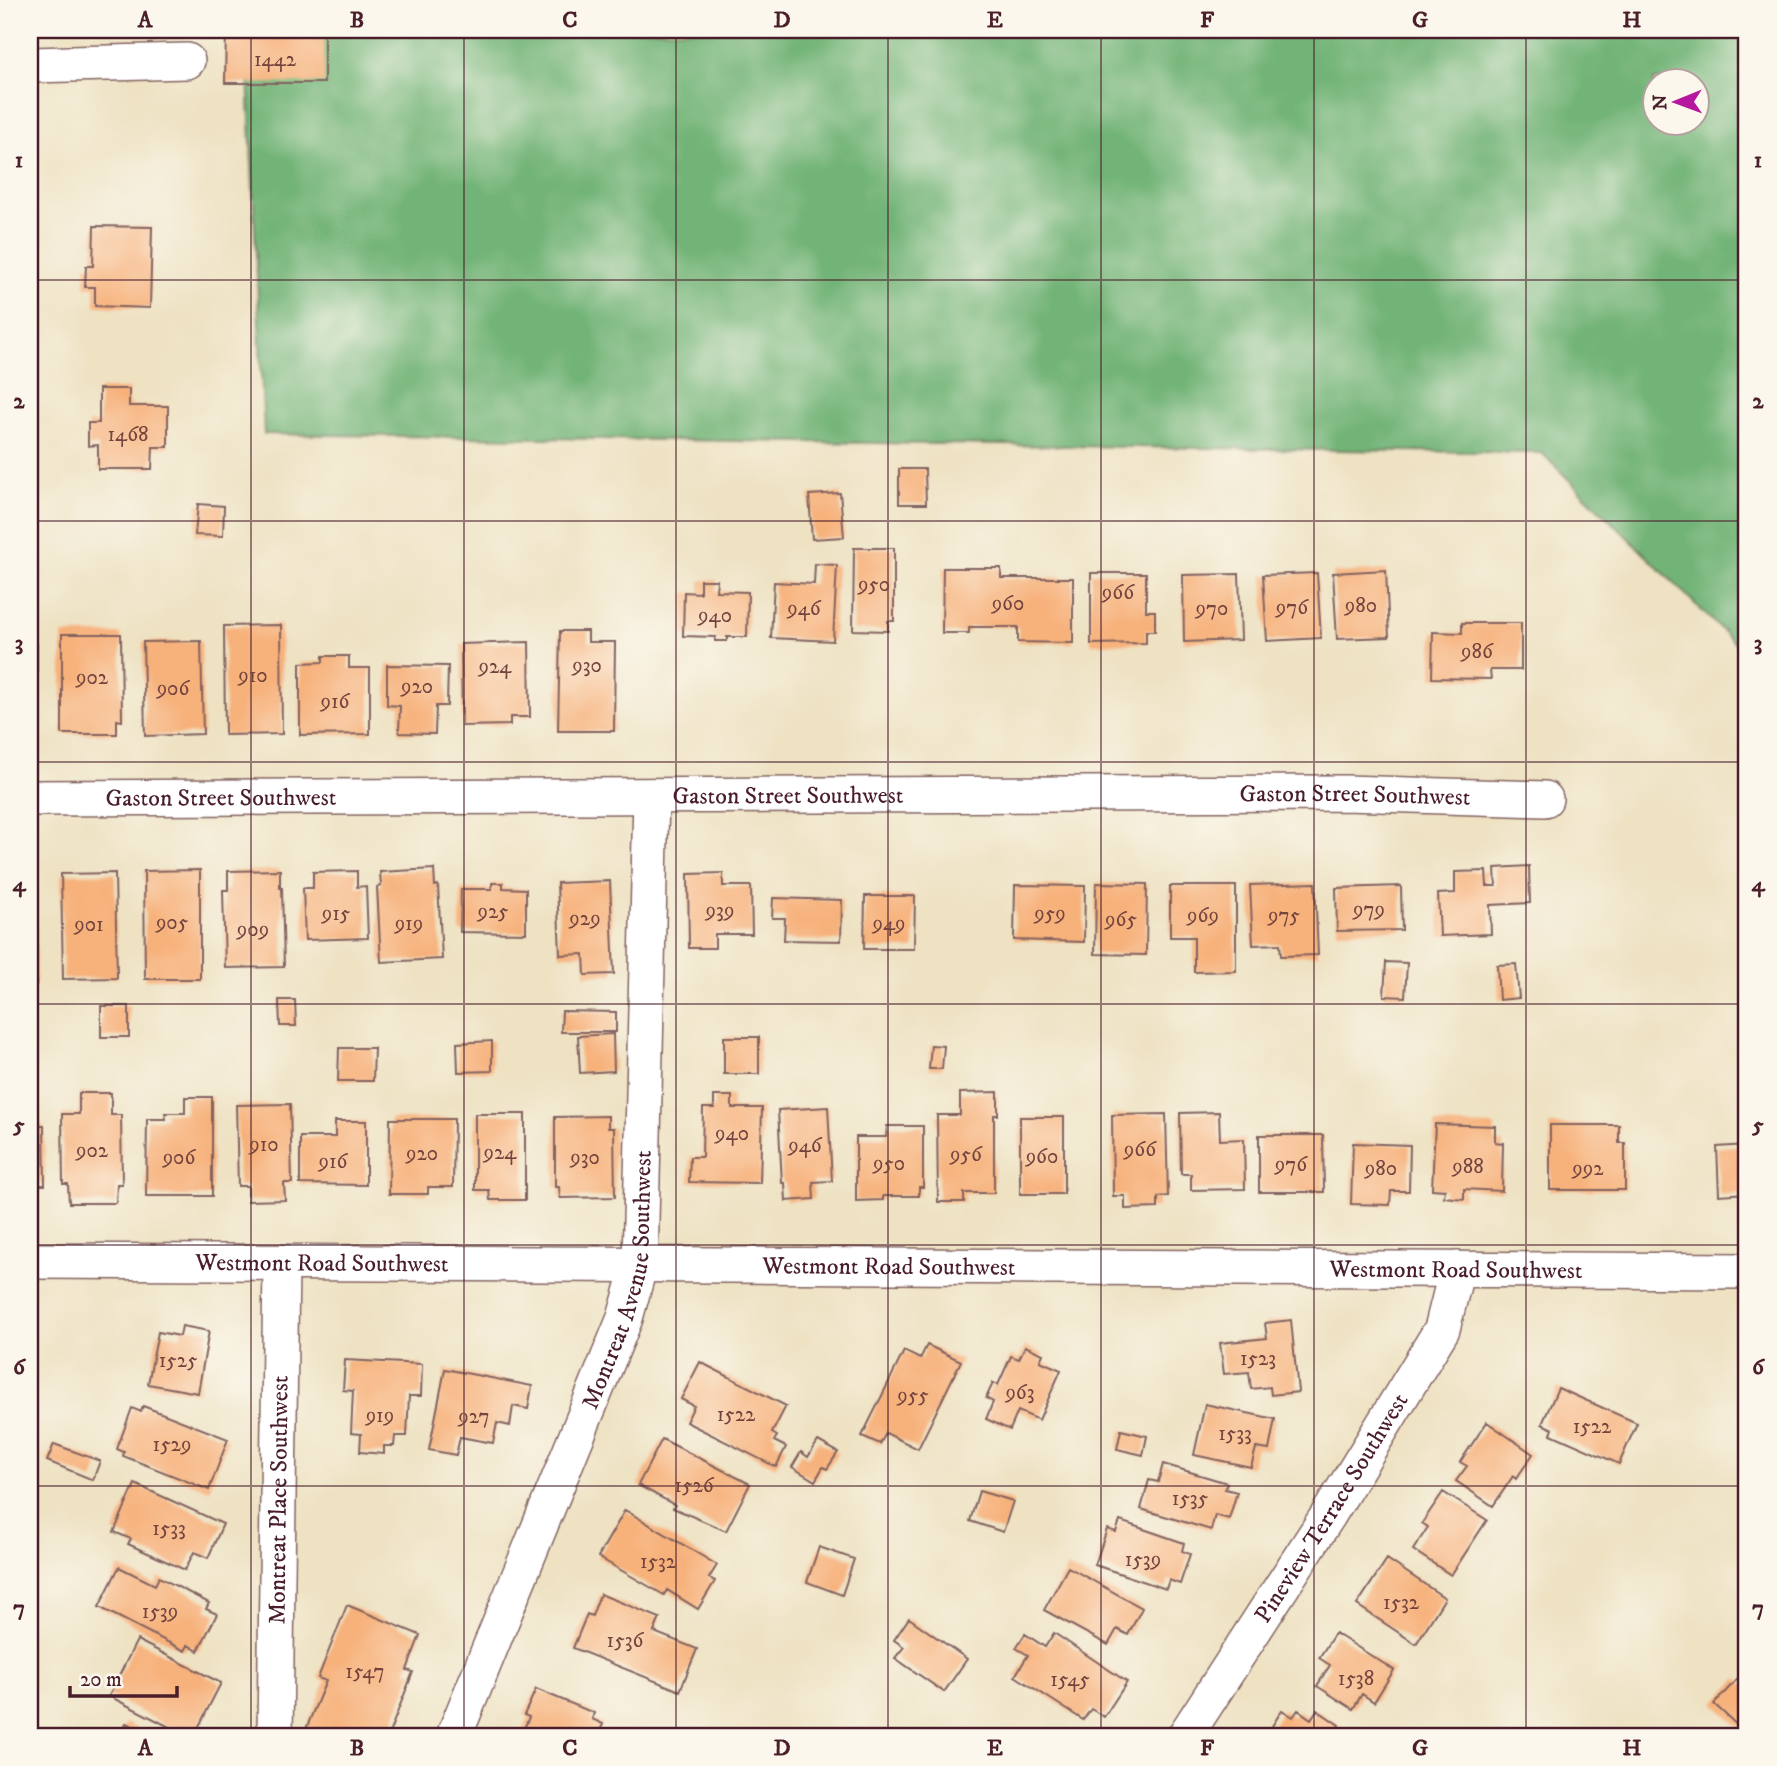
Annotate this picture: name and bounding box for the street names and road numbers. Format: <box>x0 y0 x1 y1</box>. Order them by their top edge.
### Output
street label: Gaston Street Southwest <box>1239 779 1471 813</box>
street label: Gaston Street Southwest <box>672 781 904 812</box>
street label: Gaston Street Southwest <box>105 783 337 814</box>
street label: Montreat Avenue Southwest <box>575 1150 659 1414</box>
street label: Westmont Road Southwest <box>194 1248 449 1279</box>
street label: Westmont Road Southwest <box>761 1251 1016 1283</box>
street label: Westmont Road Southwest <box>1328 1255 1583 1286</box>
street label: Montreat Place Southwest <box>262 1375 296 1625</box>
street label: Pineview Terrace Southwest <box>1248 1388 1415 1629</box>

